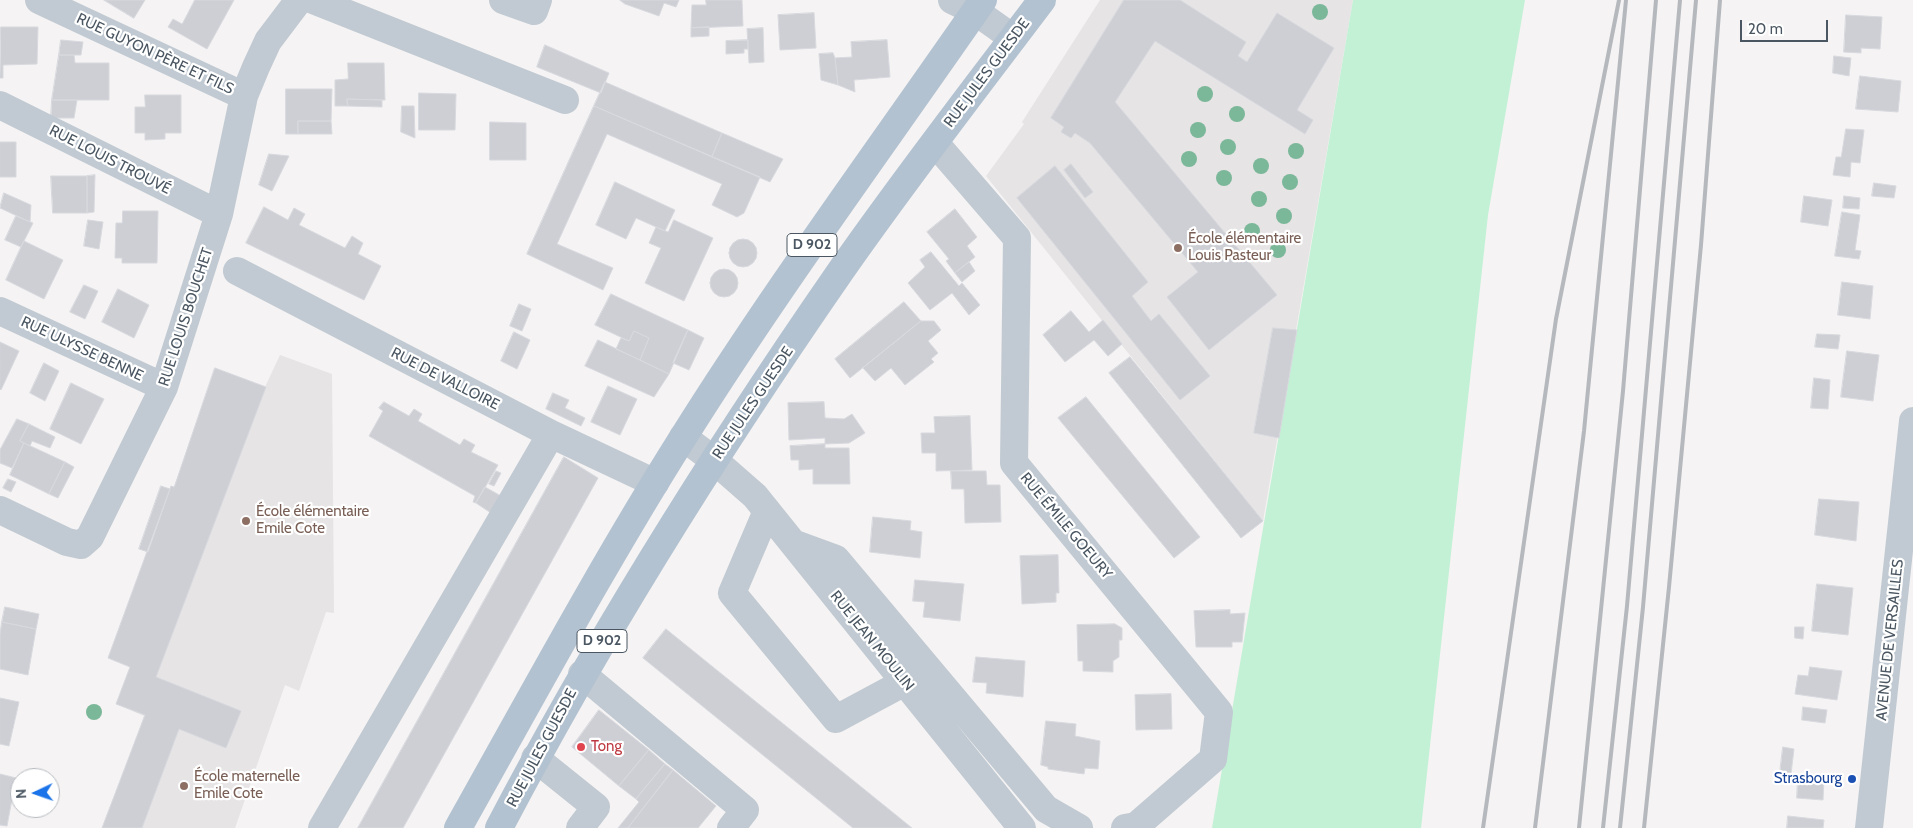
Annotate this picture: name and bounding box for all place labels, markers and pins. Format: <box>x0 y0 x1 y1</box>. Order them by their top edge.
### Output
place label: École élémentaire Louis Pasteur <box>1188 230 1301 265</box>
marker: École élémentaire Louis Pasteur <box>1172 242 1184 254</box>
place label: École élémentaire Emile Cote <box>256 503 369 538</box>
marker: École élémentaire Emile Cote <box>240 515 252 527</box>
place label: Tong <box>591 738 622 756</box>
marker: Tong <box>575 741 587 753</box>
place label: École maternelle Emile Cote <box>194 768 300 803</box>
place label: Strasbourg <box>1774 770 1842 788</box>
marker: Strasbourg <box>1846 773 1858 785</box>
marker: École maternelle Emile Cote <box>178 780 190 792</box>

